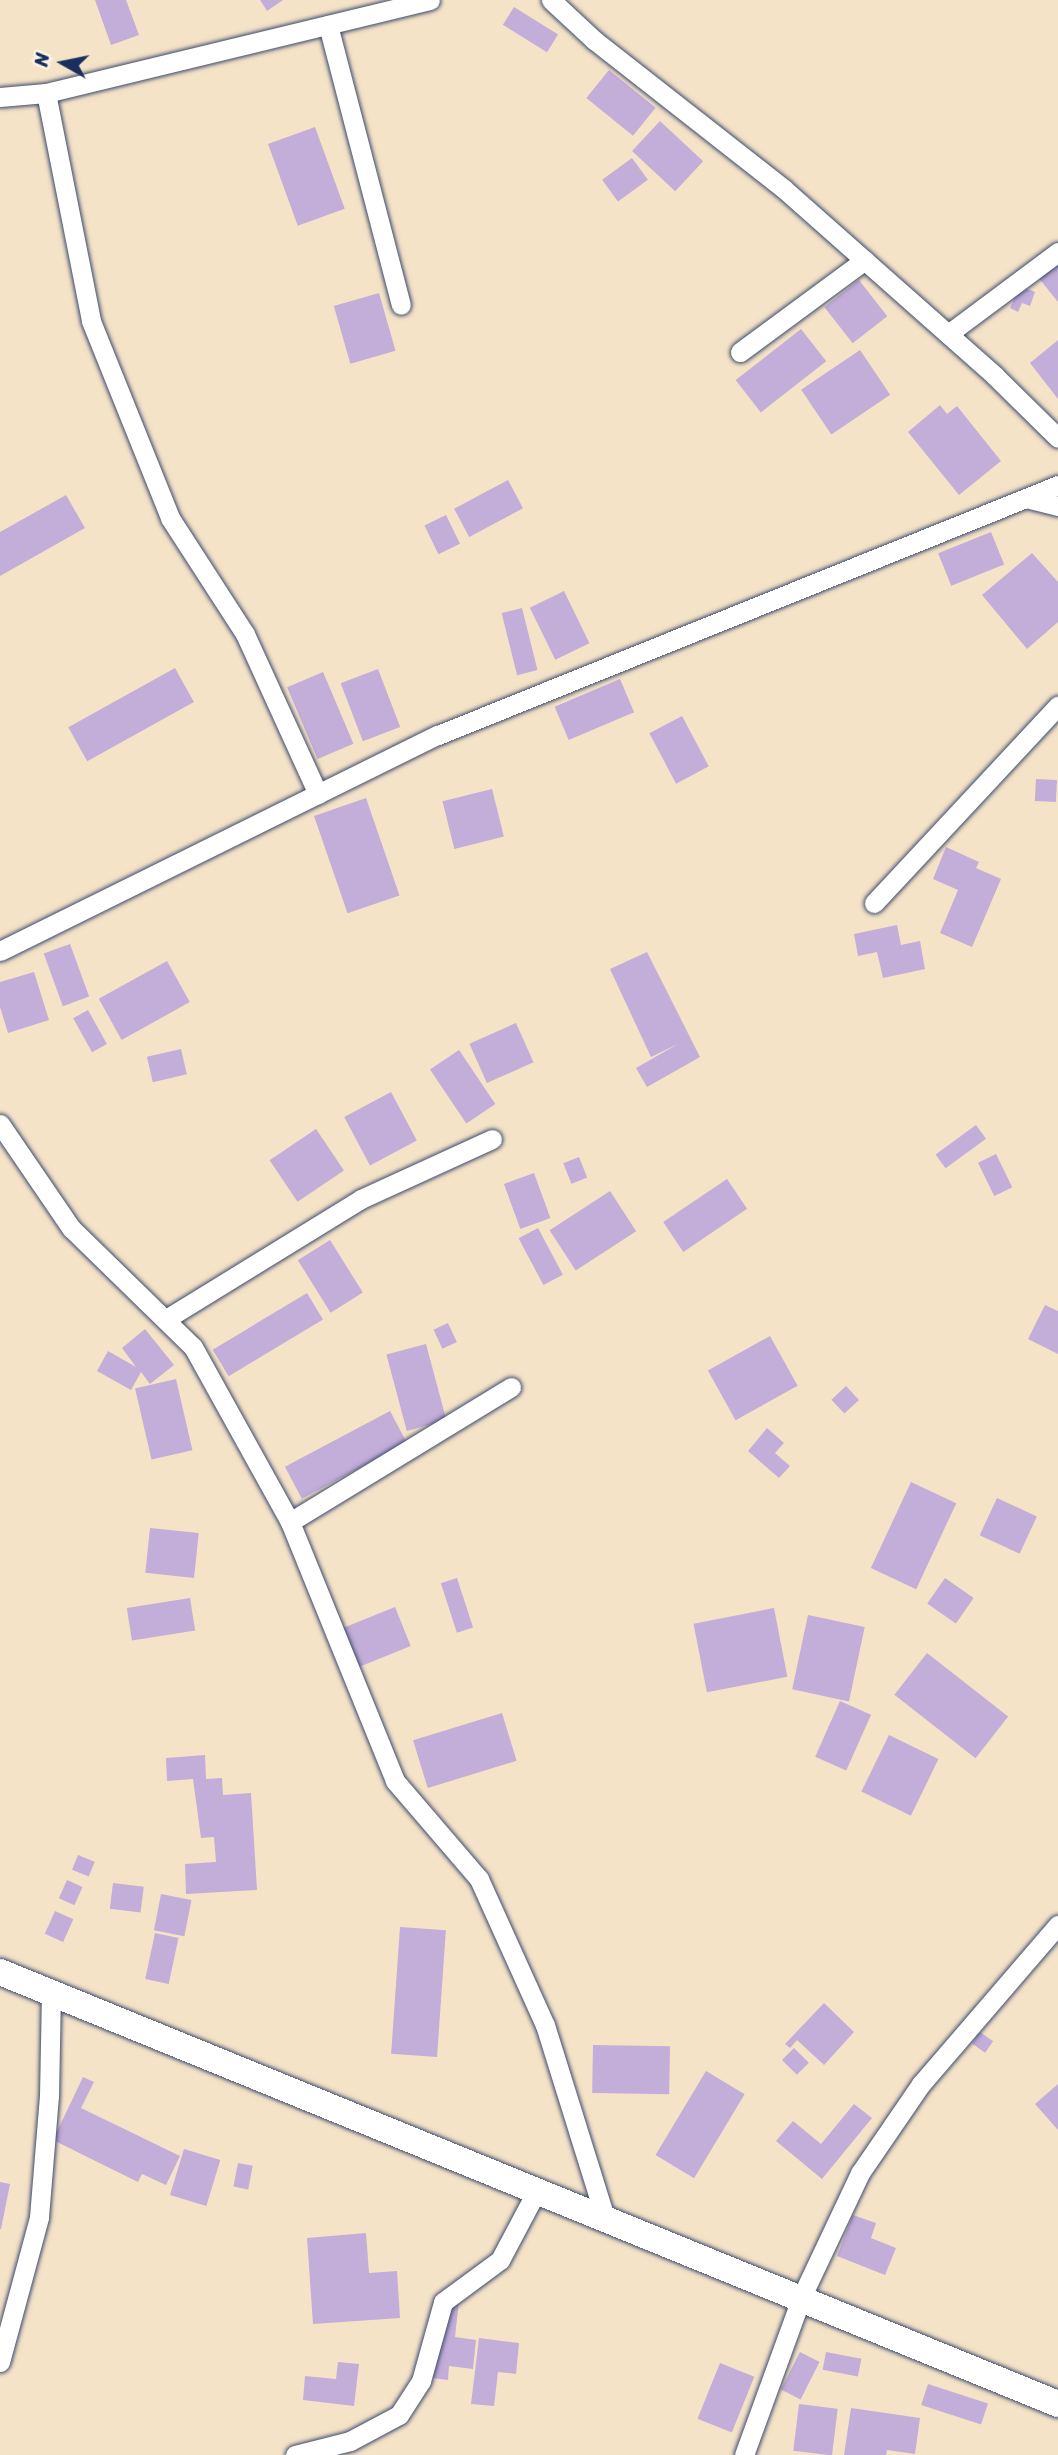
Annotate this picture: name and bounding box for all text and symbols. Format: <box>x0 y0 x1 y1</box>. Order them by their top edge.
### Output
north arrow <box>28 28 98 98</box>
text: N <box>24 51 59 69</box>

